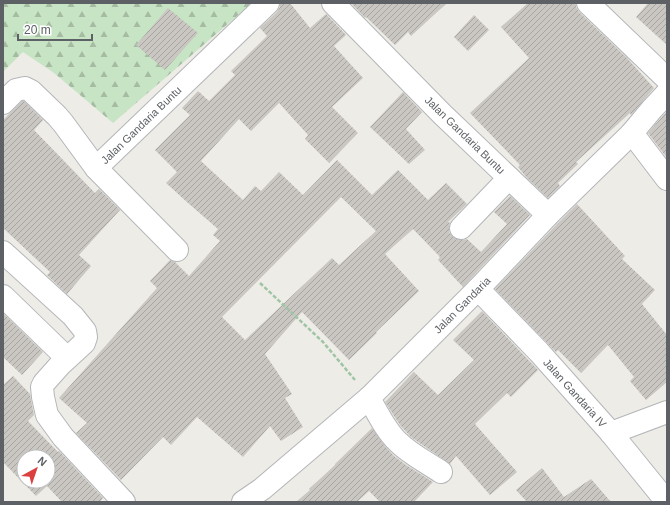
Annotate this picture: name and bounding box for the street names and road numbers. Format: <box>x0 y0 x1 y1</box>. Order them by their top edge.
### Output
street label: Jalan Gandaria Buntu <box>99 84 183 166</box>
street label: Jalan Gandaria Buntu <box>423 94 507 176</box>
street label: Jalan Gandaria <box>431 274 493 336</box>
street label: Jalan Gandaria IV <box>541 356 609 430</box>

